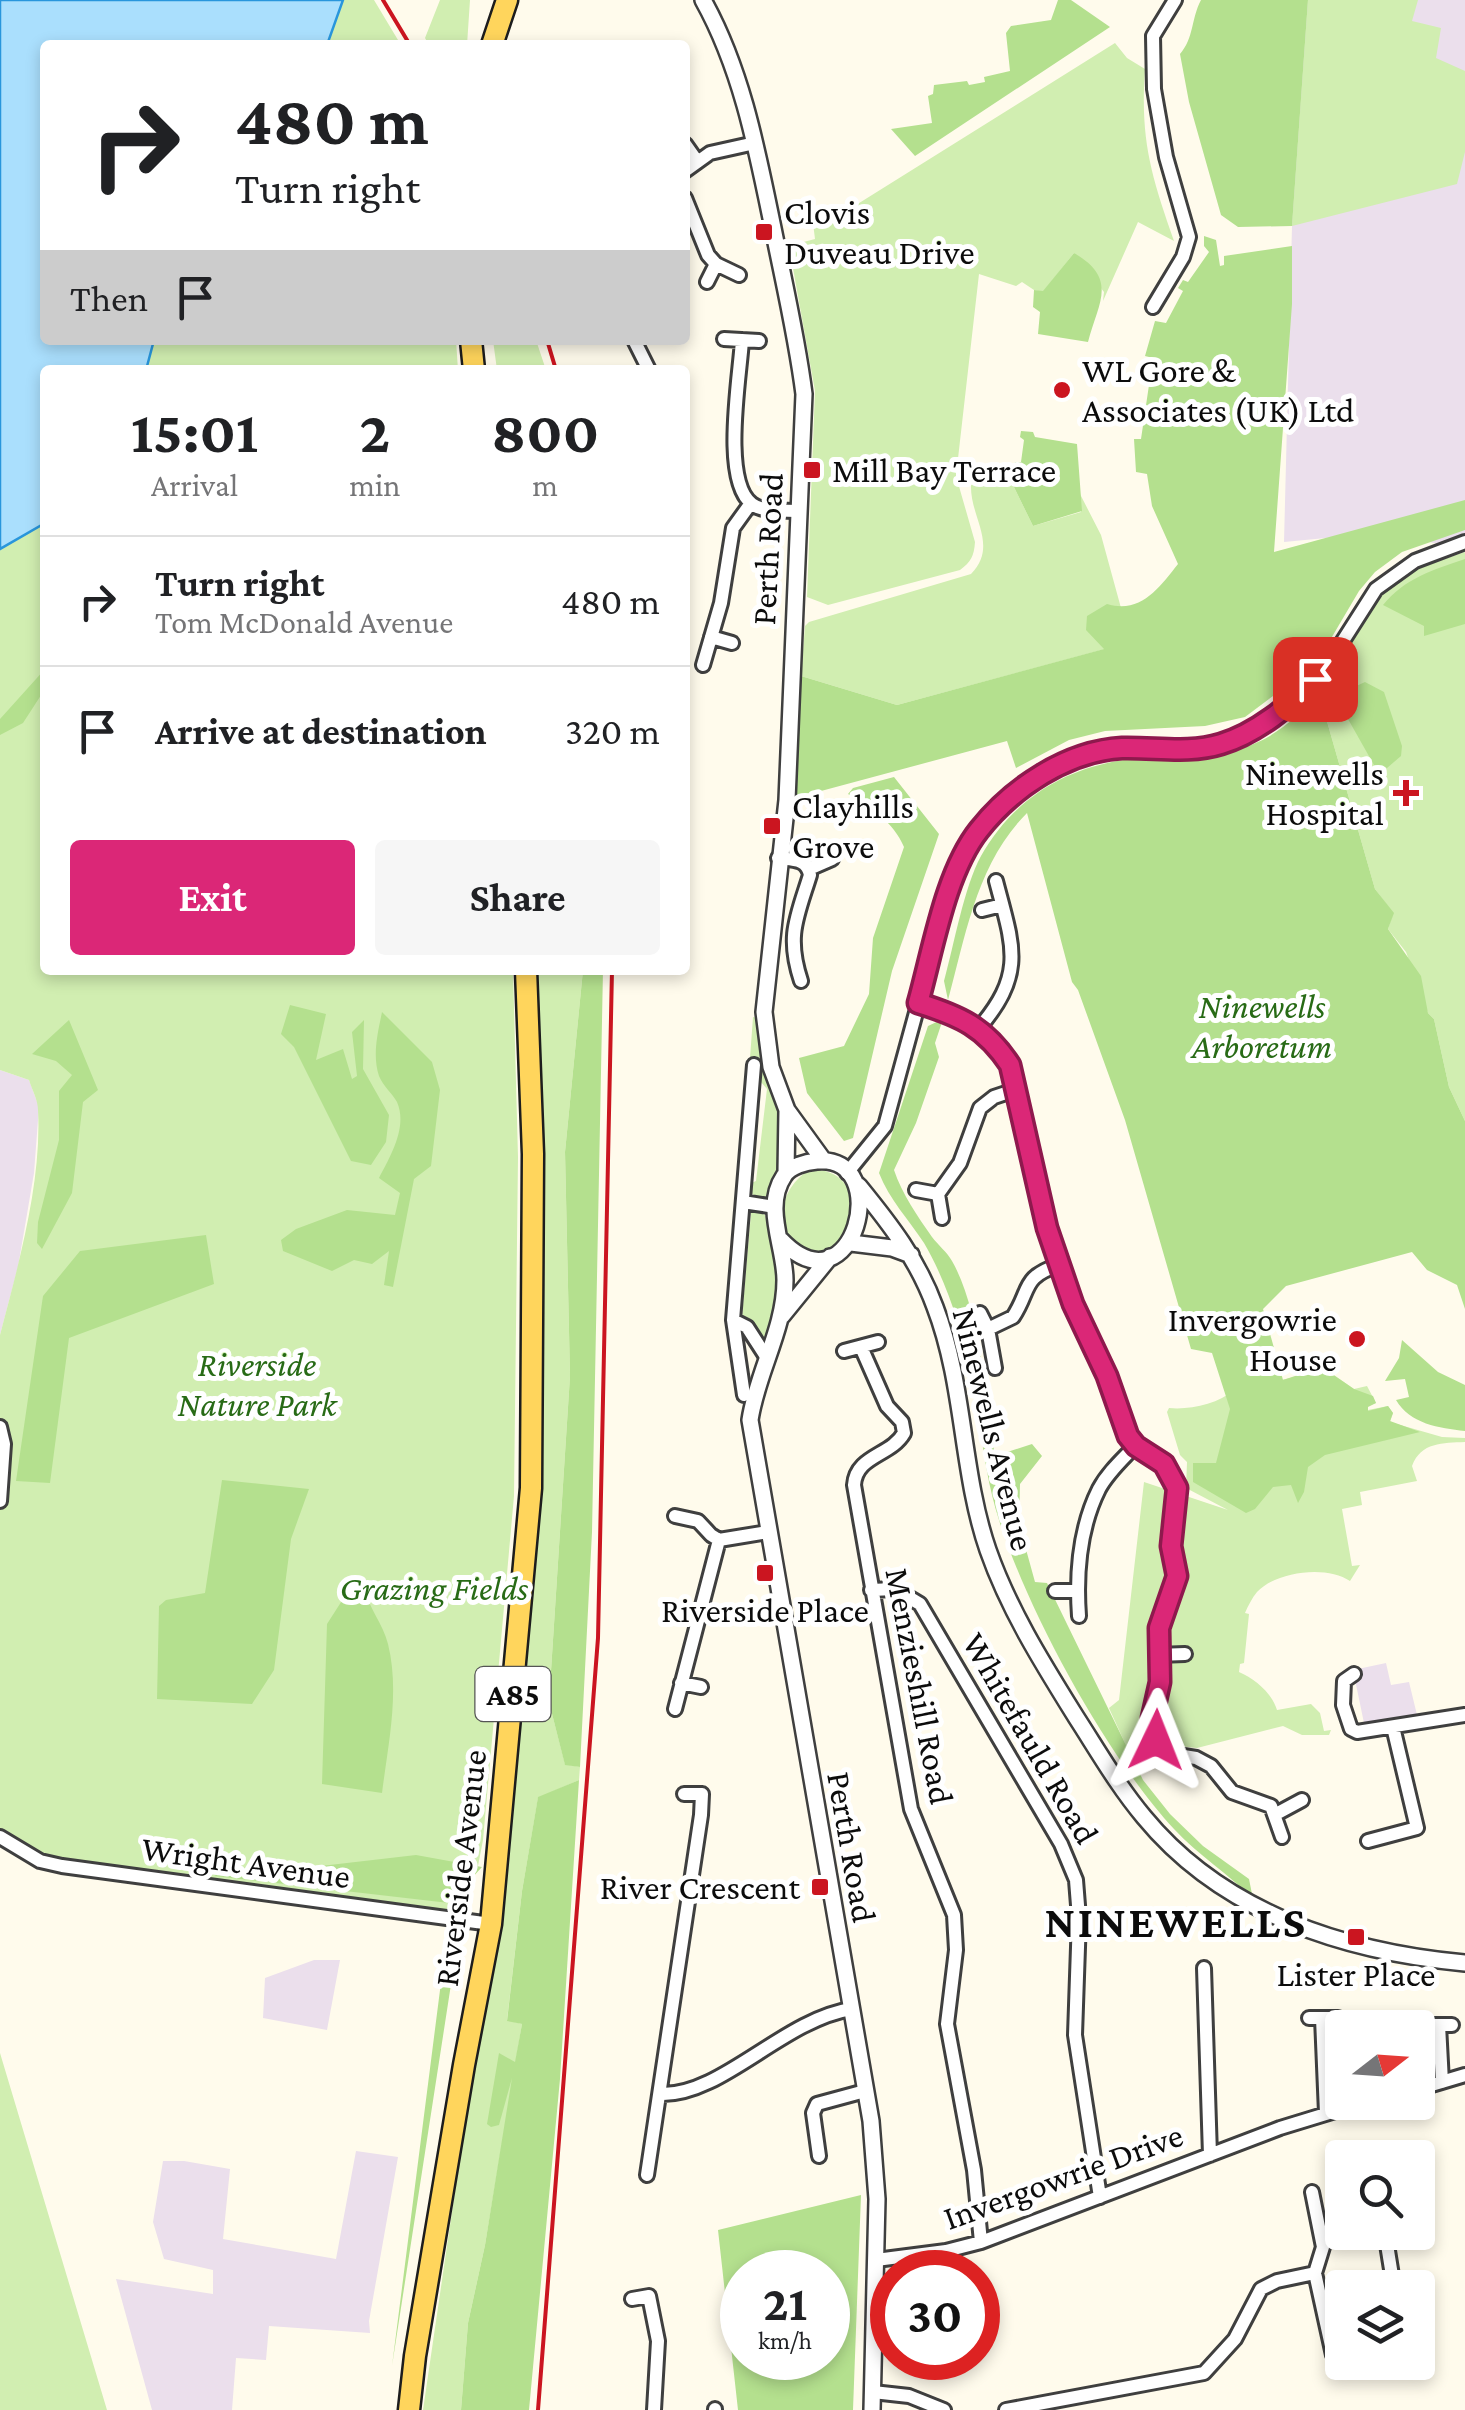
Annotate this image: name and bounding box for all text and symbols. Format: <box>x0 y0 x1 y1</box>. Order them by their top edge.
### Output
icon: right <box>70 80 200 210</box>
text: 480 m <box>235 81 429 159</box>
text: Turn right <box>235 163 420 213</box>
place label: Clovis Duveau Drive <box>784 193 975 272</box>
marker: Clovis Duveau Drive <box>753 221 775 243</box>
icon: arrive <box>168 270 223 325</box>
text: Then <box>70 277 148 319</box>
place label: WL Gore & Associates (UK) Ltd <box>1082 351 1354 430</box>
marker: WL Gore & Associates (UK) Ltd <box>1051 379 1073 401</box>
text: 15:01 <box>131 398 258 465</box>
text: 2 <box>360 398 390 465</box>
text: 800 <box>491 398 599 465</box>
place label: Mill Bay Terrace <box>832 451 1056 490</box>
marker: Mill Bay Terrace <box>801 459 823 481</box>
text: Arrival <box>151 467 238 503</box>
text: min <box>349 467 400 503</box>
text: m <box>532 467 558 503</box>
street label: Perth Road <box>744 472 791 626</box>
text: Turn right <box>155 562 324 604</box>
icon: right <box>70 574 125 629</box>
text: 480 m <box>561 580 660 622</box>
text: Tom McDonald Avenue <box>155 604 453 640</box>
pin <box>1273 637 1358 722</box>
icon: arrive <box>1288 652 1343 707</box>
icon: arrive <box>70 704 125 759</box>
text: Arrive at destination <box>155 710 487 752</box>
text: 320 m <box>565 710 660 752</box>
place label: Ninewells Hospital <box>1245 754 1384 833</box>
marker: Ninewells Hospital <box>1393 780 1419 806</box>
place label: Clayhills Grove <box>792 787 914 866</box>
marker: Clayhills Grove <box>761 815 783 837</box>
button: Exit <box>70 840 355 955</box>
button: Share <box>375 840 660 955</box>
park label: Ninewells Arboretum <box>1190 987 1332 1066</box>
place label: Invergowrie House <box>1168 1300 1337 1379</box>
street label: Ninewells Avenue <box>944 1304 1043 1555</box>
marker: Invergowrie House <box>1346 1328 1368 1350</box>
park label: Riverside Nature Park <box>177 1345 338 1424</box>
marker: Riverside Place <box>754 1562 776 1584</box>
street label: Menzieshill Road <box>877 1564 962 1808</box>
park label: Grazing Fields <box>340 1569 528 1608</box>
place label: Riverside Place <box>661 1591 869 1630</box>
street label: Whitefauld Road <box>954 1626 1107 1851</box>
road number: A85 <box>476 1667 550 1721</box>
position arrow <box>1104 1688 1208 1792</box>
street label: Riverside Avenue <box>427 1747 494 1989</box>
street label: Perth Road <box>819 1769 884 1926</box>
street label: Wright Avenue <box>139 1829 353 1896</box>
place label: River Crescent <box>600 1868 800 1907</box>
marker: River Crescent <box>809 1876 831 1898</box>
district label: NINEWELLS <box>1045 1897 1307 1947</box>
marker: Lister Place <box>1345 1926 1367 1948</box>
place label: Lister Place <box>1277 1955 1435 1994</box>
north arrow <box>1325 2010 1435 2120</box>
map controls <box>1325 2010 1435 2380</box>
street label: Invergowrie Drive <box>938 2115 1188 2238</box>
button: search <box>1325 2140 1435 2250</box>
speed limit sign: 30 <box>870 2250 1000 2380</box>
button: layers <box>1325 2270 1435 2380</box>
text: 21 <box>763 2275 807 2331</box>
text: km/h <box>758 2327 812 2354</box>

